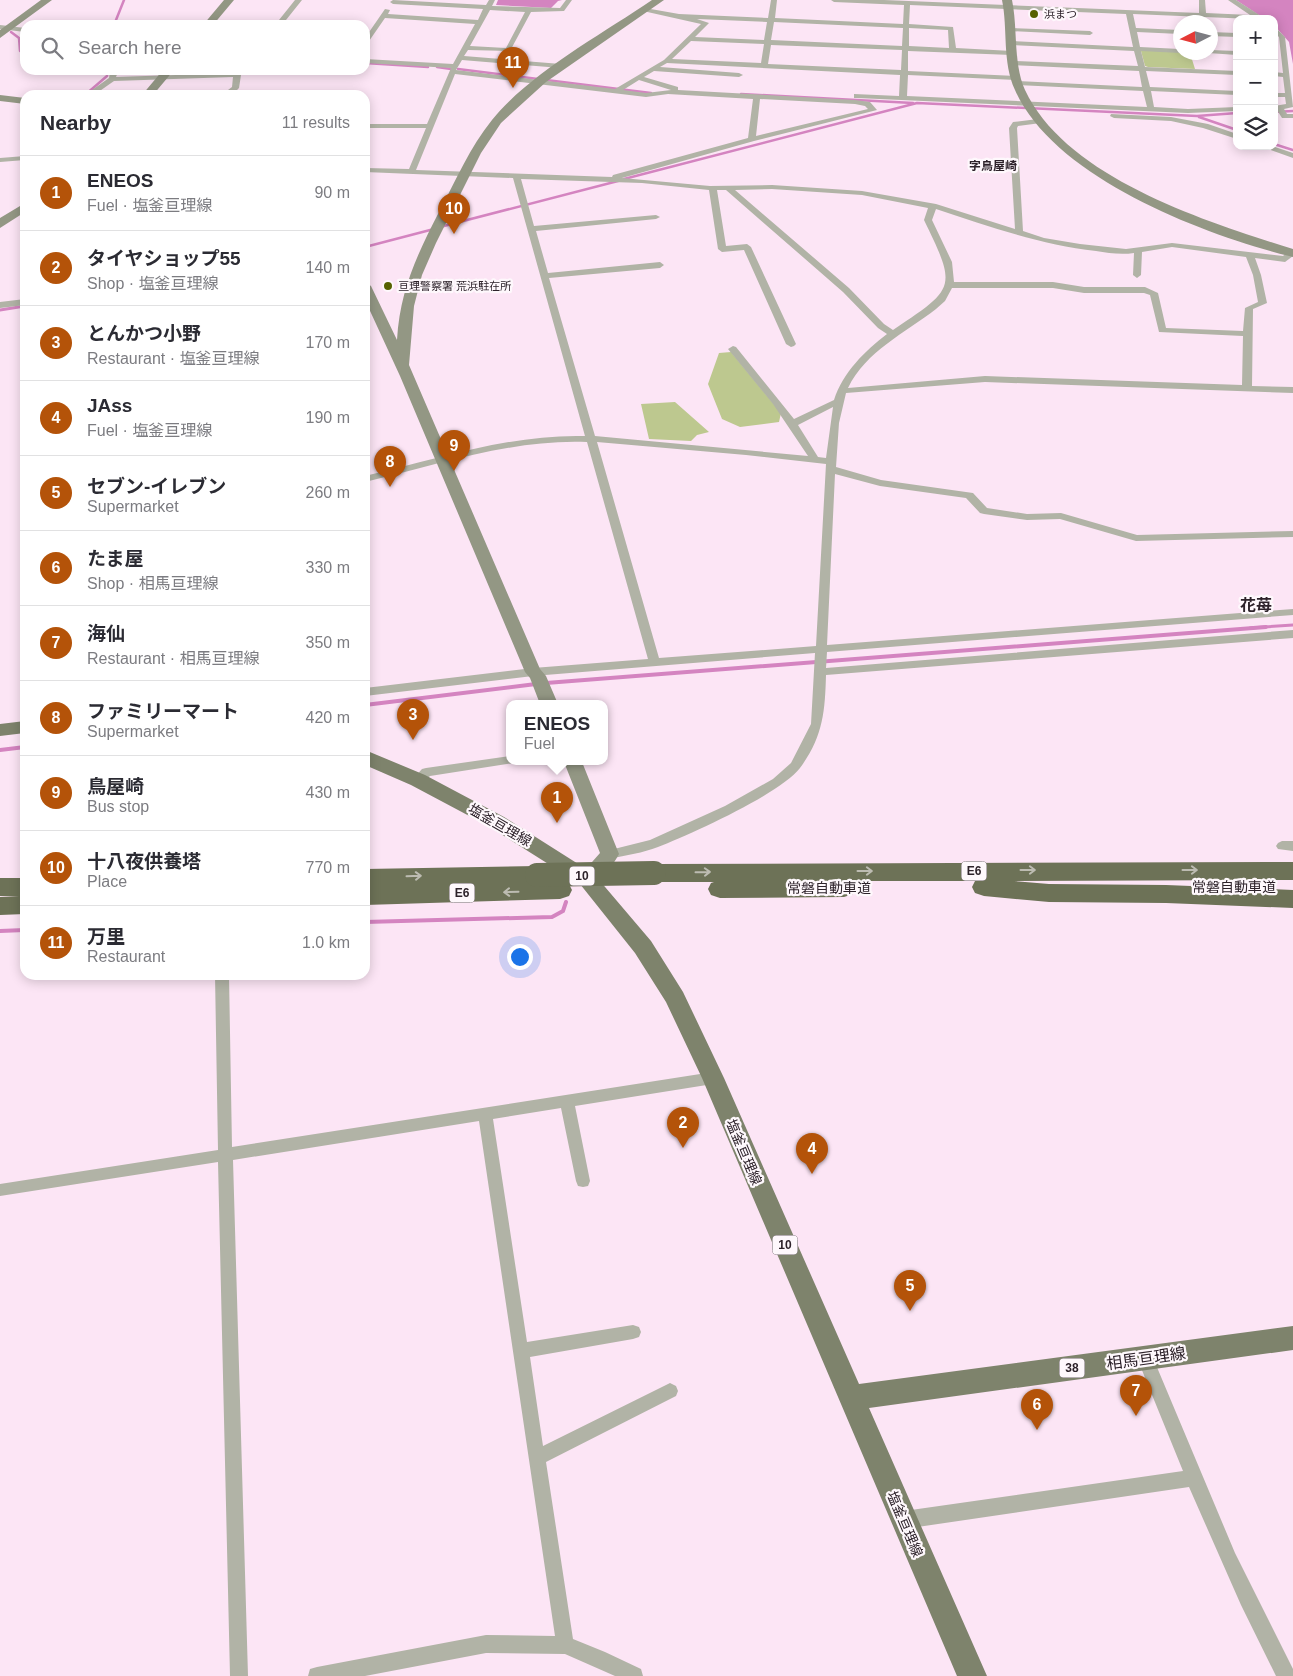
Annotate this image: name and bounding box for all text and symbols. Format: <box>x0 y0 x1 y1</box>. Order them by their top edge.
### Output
marker: 浜まつ <box>1028 8 1040 20</box>
place label: 浜まつ <box>1044 8 1077 20</box>
north arrow <box>1173 15 1218 60</box>
map controls <box>1233 15 1278 150</box>
button: + <box>1233 15 1278 60</box>
search box <box>20 20 370 75</box>
icon: search <box>38 34 66 62</box>
text: Search here <box>78 37 182 58</box>
pin: 11 <box>497 47 529 88</box>
button: − <box>1233 60 1278 105</box>
button: layers <box>1233 105 1278 150</box>
text: Nearby <box>40 111 111 134</box>
text: 11 results <box>282 114 350 131</box>
district label: 字鳥屋崎 <box>969 159 1017 173</box>
text: ENEOS <box>87 170 154 191</box>
text: 1 <box>52 184 60 201</box>
text: 90 m <box>314 184 350 201</box>
pin: 10 <box>438 193 470 234</box>
text: Fuel · 塩釜亘理線 <box>87 197 212 214</box>
text: タイヤショップ55 <box>87 248 241 269</box>
text: 2 <box>52 259 60 276</box>
text: 140 m <box>306 259 350 276</box>
text: Shop · 塩釜亘理線 <box>87 275 219 292</box>
marker: 亘理警察署 荒浜駐在所 <box>382 280 394 292</box>
place label: 亘理警察署 荒浜駐在所 <box>398 280 512 292</box>
text: とんかつ小野 <box>87 323 201 344</box>
text: 3 <box>52 334 60 351</box>
text: 170 m <box>306 334 350 351</box>
text: Restaurant · 塩釜亘理線 <box>87 350 260 367</box>
text: JAss <box>87 395 132 416</box>
text: 4 <box>52 409 60 426</box>
text: 190 m <box>306 409 350 426</box>
text: Fuel · 塩釜亘理線 <box>87 422 212 439</box>
pin: 9 <box>438 430 470 471</box>
pin: 8 <box>374 446 406 487</box>
text: セブン-イレブン <box>87 476 226 497</box>
text: 5 <box>52 484 60 501</box>
text: 260 m <box>306 484 350 501</box>
text: Supermarket <box>87 498 179 515</box>
text: たま屋 <box>87 548 143 569</box>
text: 6 <box>52 559 60 576</box>
text: 330 m <box>306 559 350 576</box>
text: Shop · 相馬亘理線 <box>87 575 219 592</box>
district label: 花苺 <box>1240 597 1272 614</box>
text: 海仙 <box>87 623 125 644</box>
text: 7 <box>52 634 60 651</box>
text: 350 m <box>306 634 350 651</box>
text: Restaurant · 相馬亘理線 <box>87 650 260 667</box>
pin: 3 <box>397 699 429 740</box>
popup <box>506 700 608 765</box>
text: ファミリーマート <box>87 701 239 722</box>
text: 8 <box>52 709 60 726</box>
text: 420 m <box>306 709 350 726</box>
text: ENEOS <box>524 713 590 734</box>
text: Supermarket <box>87 723 179 740</box>
text: Fuel <box>524 735 555 752</box>
text: 鳥屋崎 <box>87 776 144 797</box>
pin: 1 <box>541 782 573 823</box>
text: 9 <box>52 784 60 801</box>
text: 430 m <box>306 784 350 801</box>
text: Bus stop <box>87 798 149 815</box>
street label: 塩釜亘理線 <box>466 801 534 849</box>
text: 十八夜供養塔 <box>87 851 201 872</box>
text: 10 <box>47 859 65 876</box>
text: 770 m <box>306 859 350 876</box>
road number: E6 <box>962 861 986 880</box>
one-way arrow <box>1020 865 1036 875</box>
one-way arrow <box>1182 865 1198 875</box>
road number: 10 <box>570 866 594 886</box>
one-way arrow <box>857 866 873 876</box>
one-way arrow <box>694 867 711 877</box>
one-way arrow <box>405 872 421 881</box>
text: Place <box>87 873 127 890</box>
street label: 常磐自動車道 <box>1192 879 1276 895</box>
street label: 常磐自動車道 <box>787 880 871 896</box>
road number: E6 <box>450 884 474 902</box>
one-way arrow <box>503 887 519 896</box>
text: 万里 <box>87 926 125 947</box>
text: 11 <box>48 934 64 951</box>
text: 1.0 km <box>302 934 350 951</box>
your location <box>507 944 533 970</box>
text: Restaurant <box>87 948 165 965</box>
pin: 2 <box>667 1107 699 1148</box>
street label: 塩釜亘理線 <box>723 1117 765 1187</box>
pin: 4 <box>796 1133 828 1174</box>
road number: 10 <box>772 1236 798 1254</box>
pin: 5 <box>894 1270 926 1311</box>
street label: 相馬亘理線 <box>1105 1345 1187 1372</box>
road number: 38 <box>1060 1359 1084 1378</box>
pin: 7 <box>1120 1375 1152 1416</box>
pin: 6 <box>1021 1389 1053 1430</box>
street label: 塩釜亘理線 <box>884 1489 926 1559</box>

